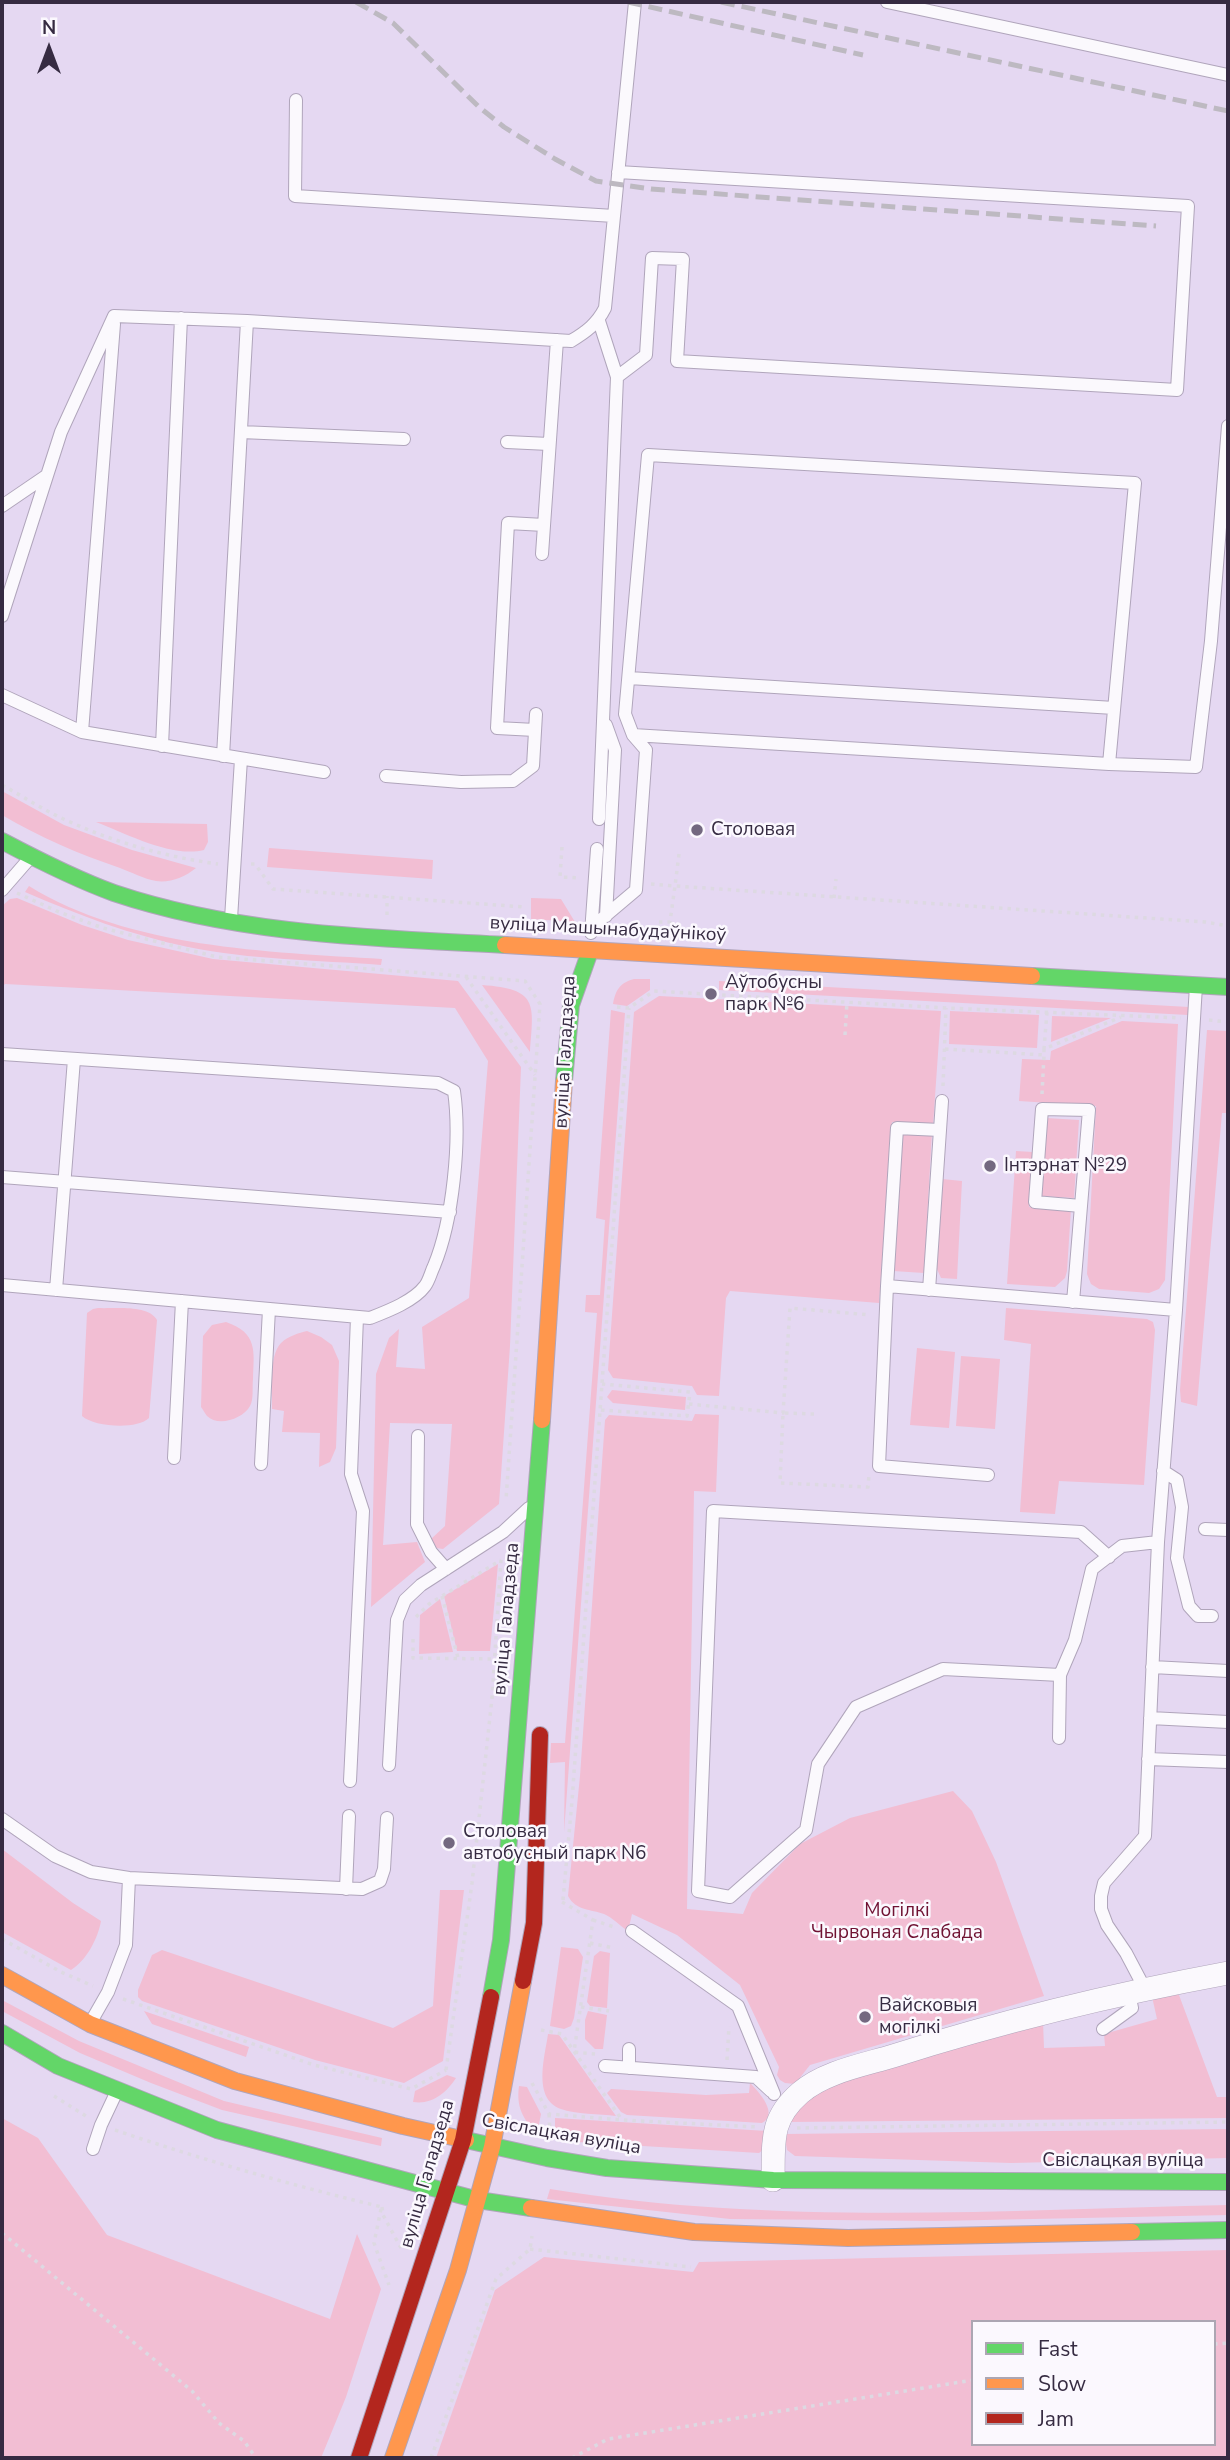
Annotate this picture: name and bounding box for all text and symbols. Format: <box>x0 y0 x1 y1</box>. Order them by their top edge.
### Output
north arrow <box>14 14 84 84</box>
text: N <box>42 15 56 41</box>
place label: Столовая <box>711 819 795 841</box>
marker: Столовая <box>689 822 705 838</box>
street label: вуліца Машынабудаўнікоў <box>489 912 727 948</box>
place label: Аўтобусны парк №6 <box>725 972 822 1016</box>
street label: вуліца Галадзеда <box>551 975 581 1129</box>
marker: Аўтобусны парк №6 <box>703 986 719 1002</box>
place label: Інтэрнат №29 <box>1004 1155 1127 1177</box>
marker: Інтэрнат №29 <box>982 1158 998 1174</box>
street label: вуліца Галадзеда <box>489 1542 525 1696</box>
place label: Столовая автобусный парк N6 <box>463 1821 646 1865</box>
marker: Столовая автобусный парк N6 <box>441 1835 457 1851</box>
park label: Могілкі Чырвоная Слабада <box>811 1900 983 1944</box>
place label: Вайсковыя могілкі <box>879 1995 977 2039</box>
marker: Вайсковыя могілкі <box>857 2009 873 2025</box>
street label: вуліца Галадзеда <box>396 2097 460 2251</box>
street label: Свіслацкая вуліца <box>479 2110 643 2160</box>
street label: Свіслацкая вуліца <box>1042 2150 1204 2172</box>
legend <box>971 2320 1216 2446</box>
text: Fast <box>1038 2335 1078 2363</box>
text: Slow <box>1038 2370 1086 2398</box>
text: Jam <box>1038 2405 1074 2433</box>

